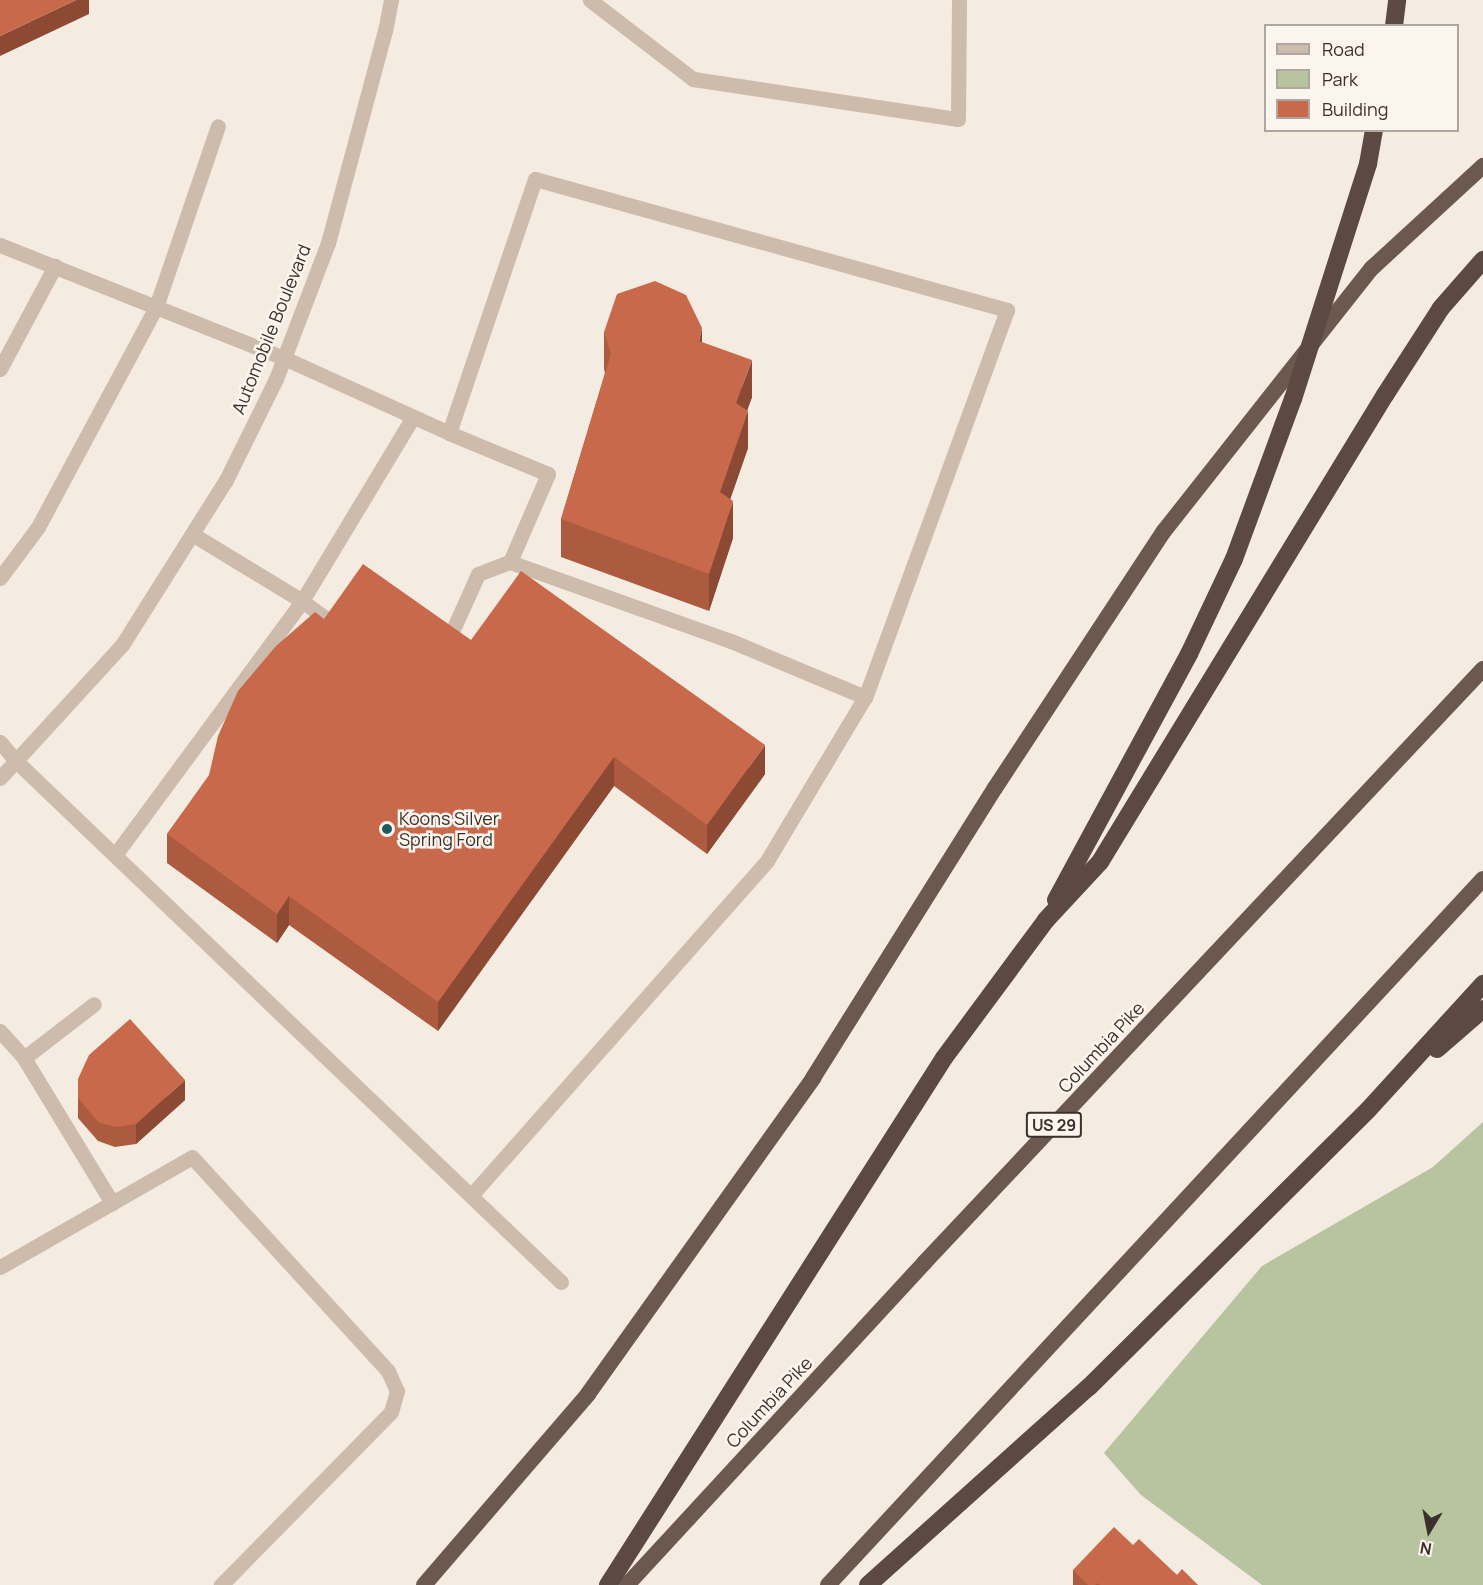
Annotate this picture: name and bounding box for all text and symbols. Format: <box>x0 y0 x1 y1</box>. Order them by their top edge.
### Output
legend <box>1264 24 1459 132</box>
text: Road <box>1322 37 1365 61</box>
text: Park <box>1322 67 1358 91</box>
text: Building <box>1322 97 1388 121</box>
street label: Automobile Boulevard <box>227 241 315 417</box>
place label: Koons Silver Spring Ford <box>399 808 499 850</box>
marker: Koons Silver Spring Ford <box>380 822 394 836</box>
street label: Columbia Pike <box>1053 997 1149 1097</box>
road number: US 29 <box>1026 1112 1082 1138</box>
street label: Columbia Pike <box>721 1352 817 1452</box>
north arrow <box>1399 1501 1459 1561</box>
text: N <box>1418 1537 1433 1561</box>

